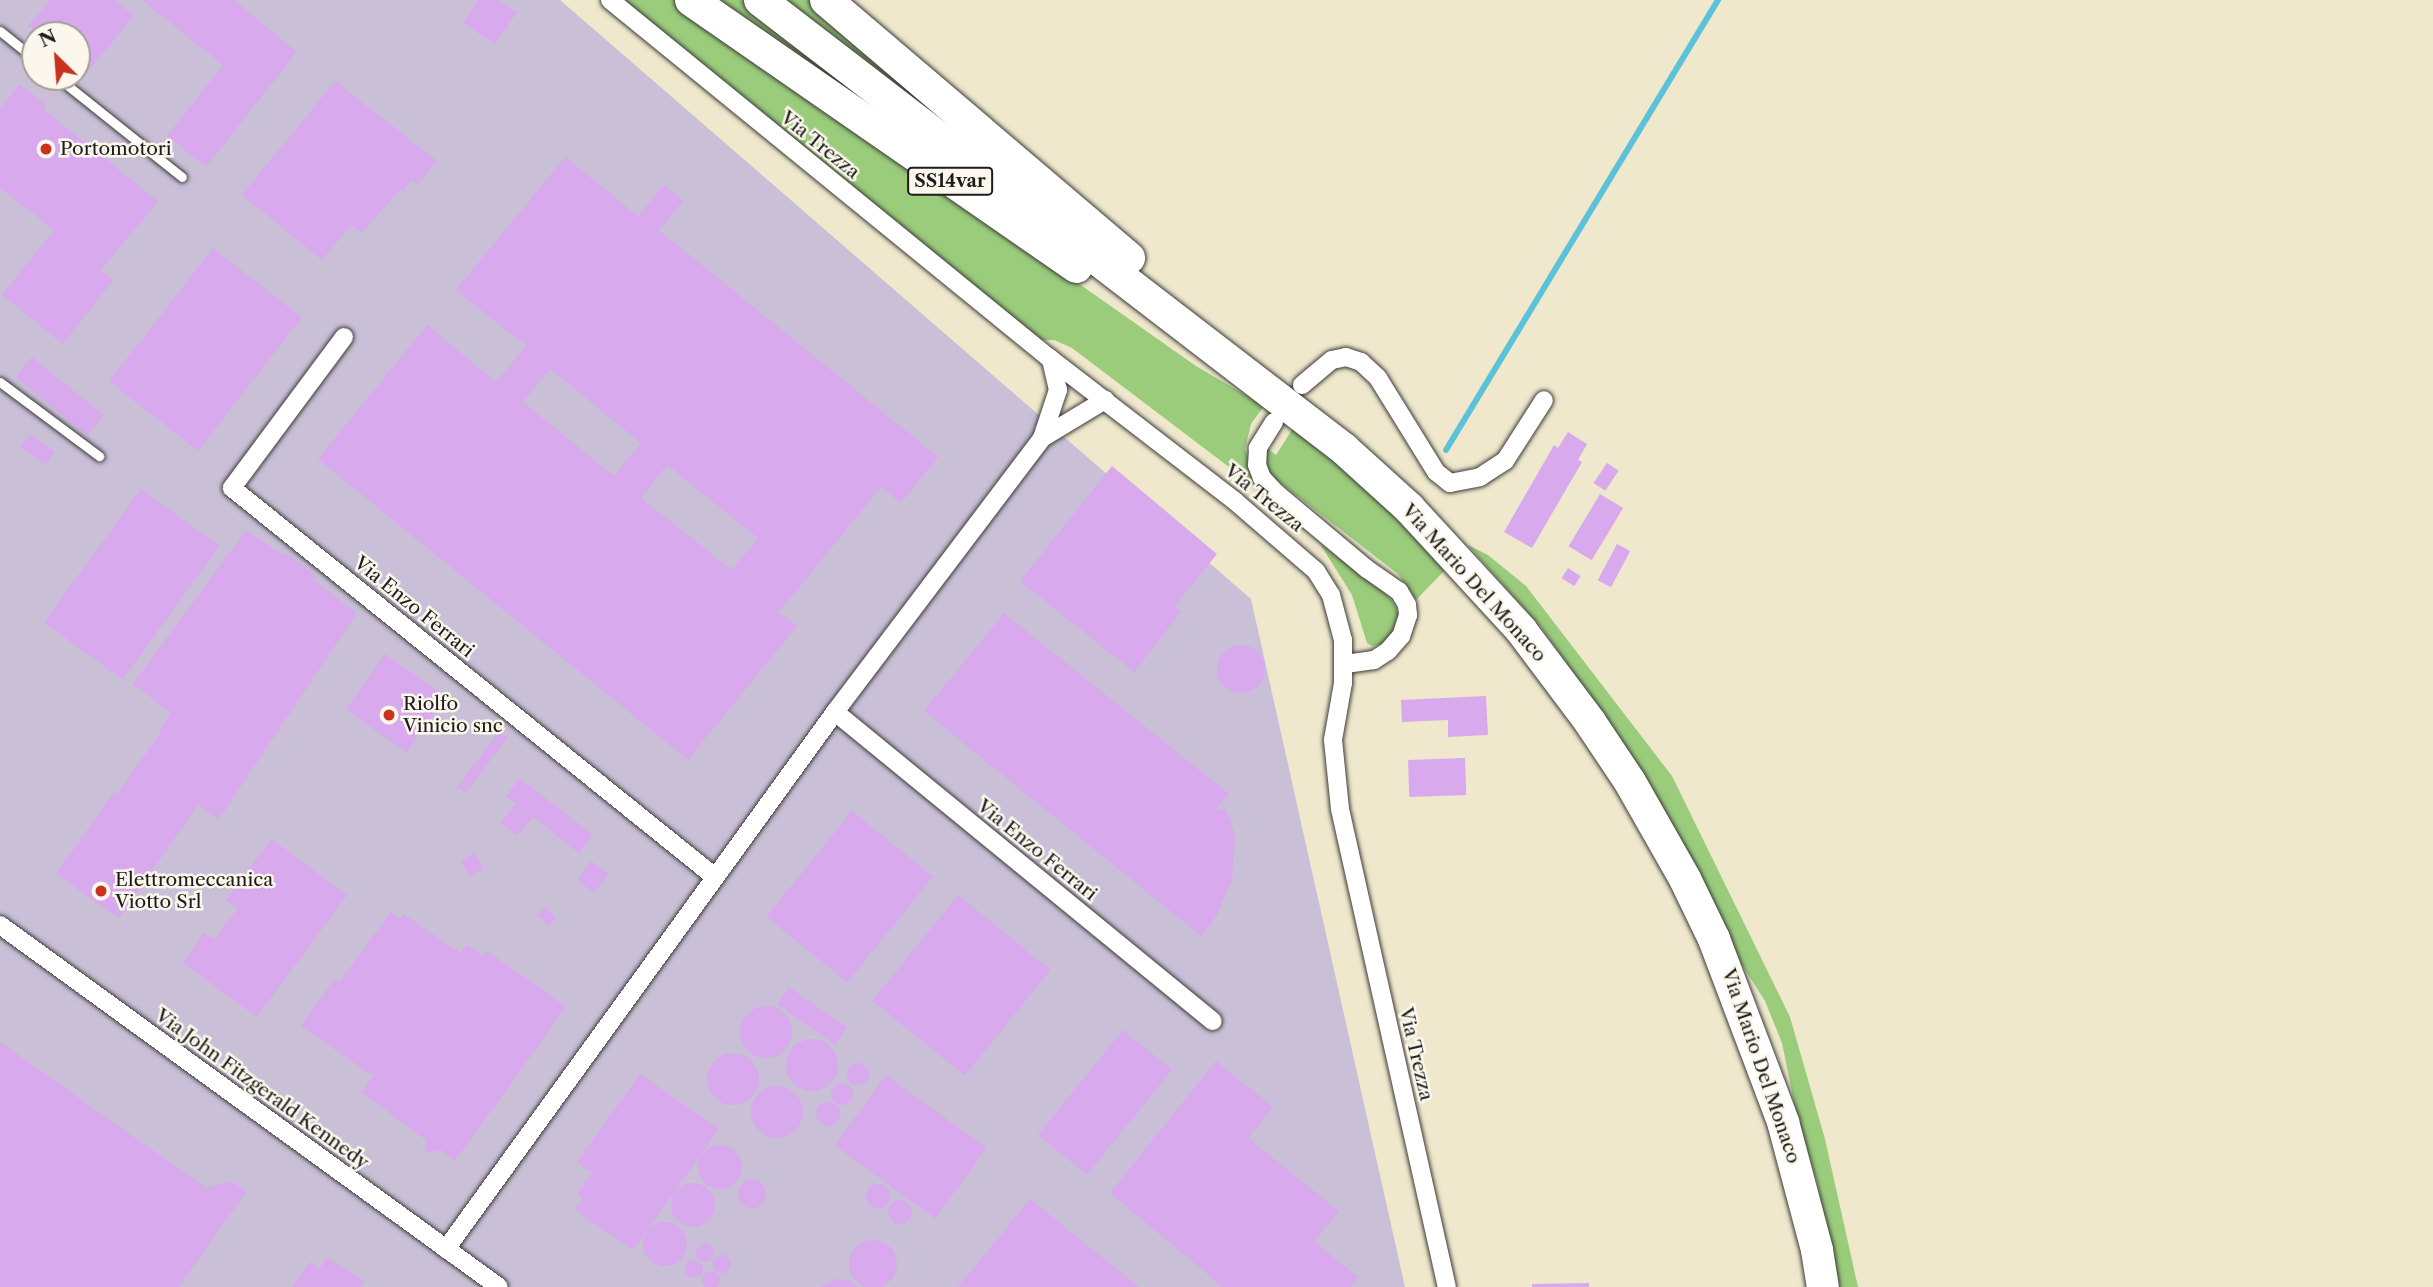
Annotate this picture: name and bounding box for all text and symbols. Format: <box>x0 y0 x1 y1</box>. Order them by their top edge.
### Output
north arrow <box>21 21 91 91</box>
text: N <box>35 24 60 52</box>
street label: Via Trezza <box>776 106 864 184</box>
place label: Portomotori <box>60 138 172 160</box>
marker: Portomotori <box>38 141 54 157</box>
road number: SS14var <box>906 166 994 196</box>
street label: Via Trezza <box>1220 459 1308 537</box>
street label: Via Mario Del Monaco <box>1397 499 1551 667</box>
street label: Via Enzo Ferrari <box>349 552 479 662</box>
place label: Riolfo Vinicio snc <box>403 693 503 737</box>
marker: Riolfo Vinicio snc <box>381 707 397 723</box>
street label: Via Enzo Ferrari <box>972 795 1102 905</box>
place label: Elettromeccanica Viotto Srl <box>115 869 273 913</box>
marker: Elettromeccanica Viotto Srl <box>93 883 109 899</box>
street label: Via Mario Del Monaco <box>1717 965 1805 1167</box>
street label: Via John Fitzgerald Kennedy <box>151 1004 373 1174</box>
street label: Via Trezza <box>1394 1005 1438 1103</box>

